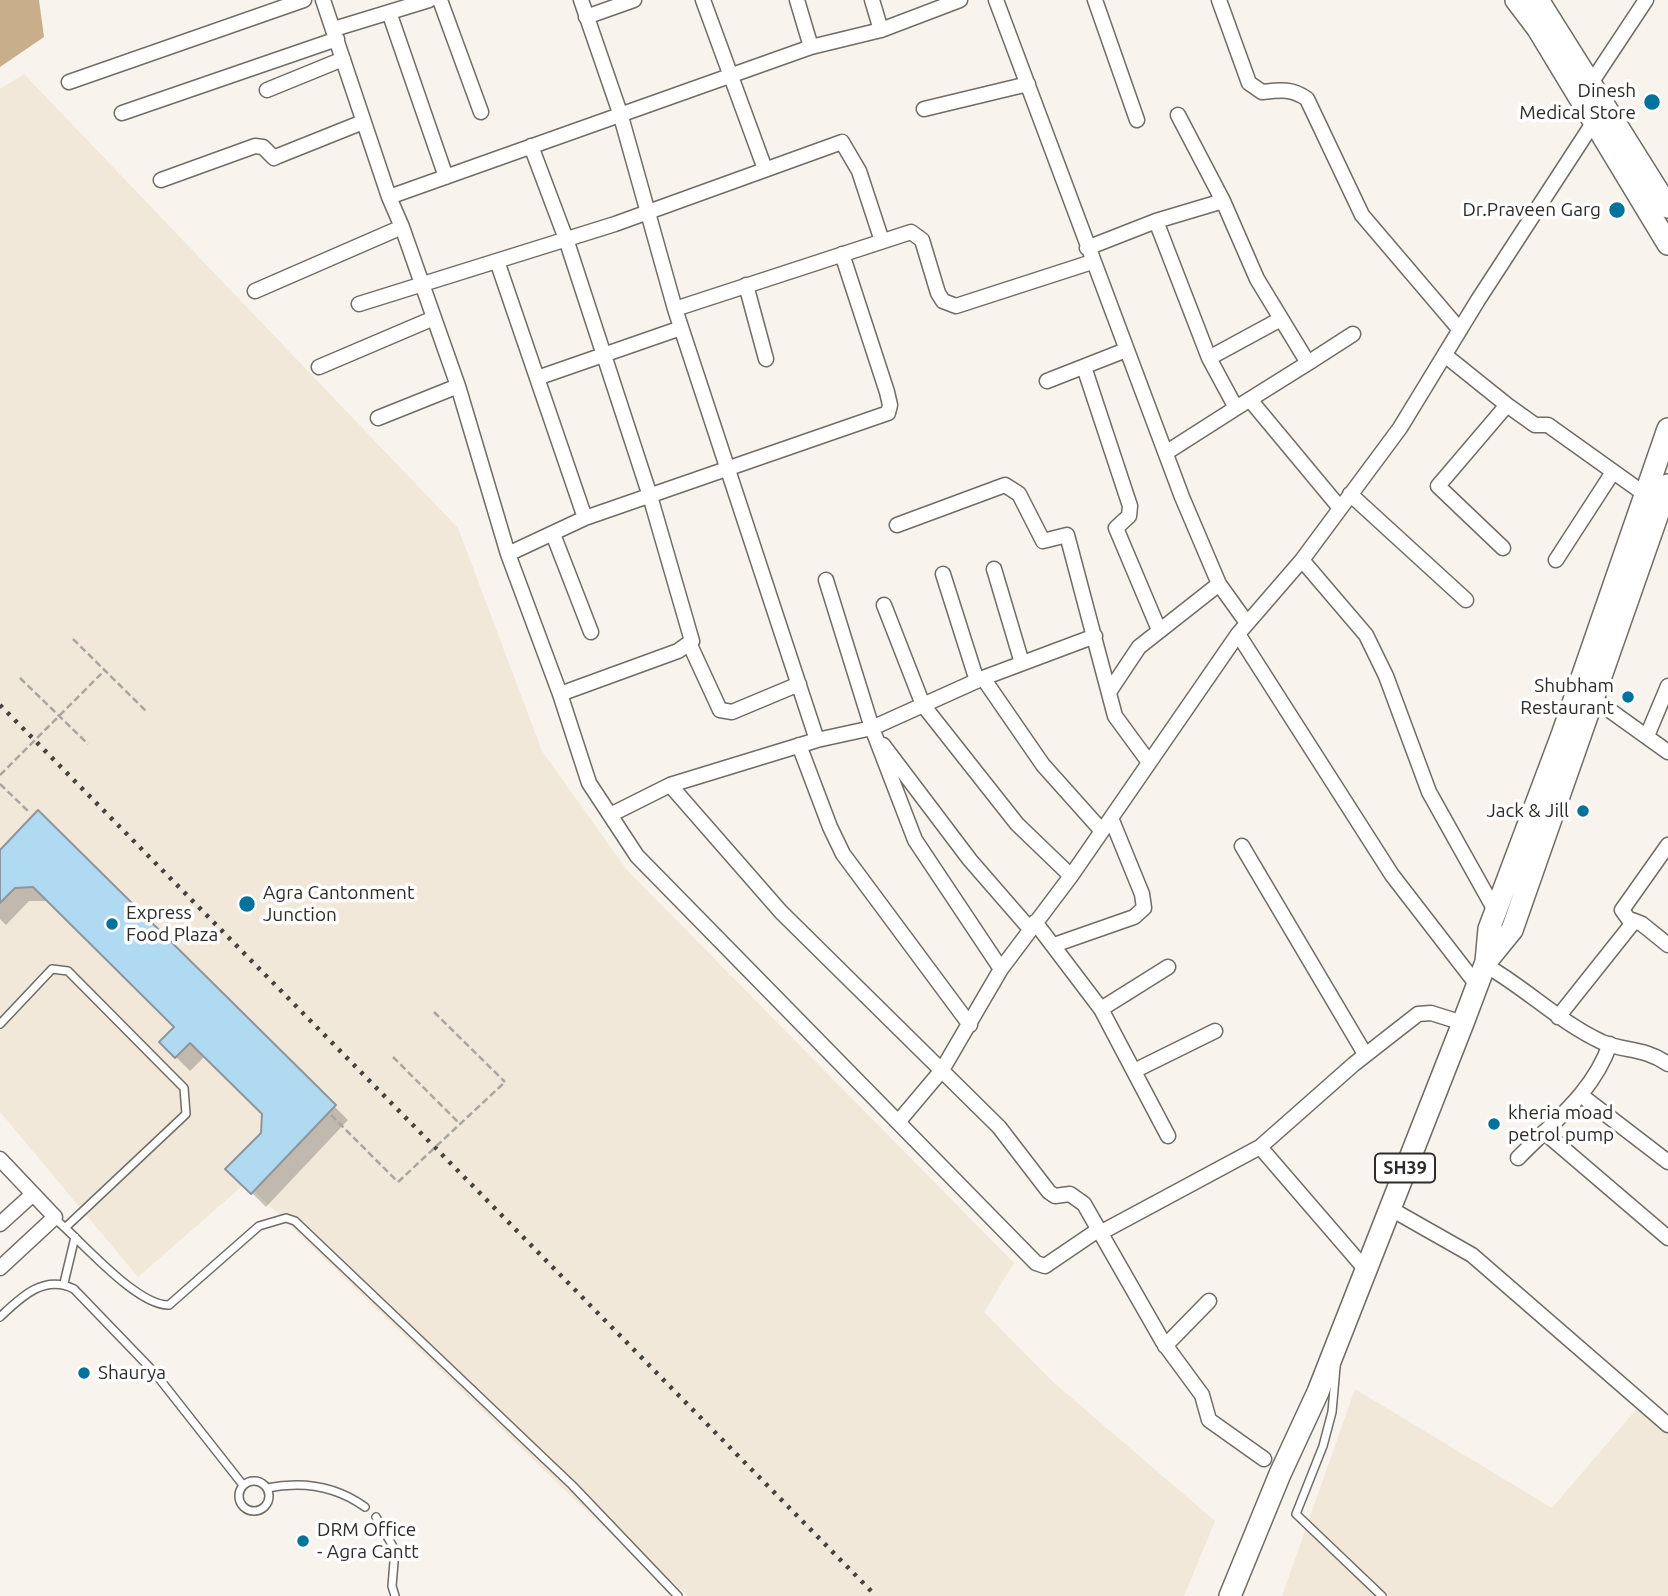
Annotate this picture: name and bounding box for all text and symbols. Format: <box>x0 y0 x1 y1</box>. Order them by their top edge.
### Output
place label: Dinesh Medical Store <box>1519 80 1636 124</box>
marker: Dinesh Medical Store <box>1642 92 1662 112</box>
place label: Dr.Praveen Garg <box>1462 199 1601 221</box>
marker: Dr.Praveen Garg <box>1607 200 1627 220</box>
place label: Shubham Restaurant <box>1520 675 1614 719</box>
marker: Shubham Restaurant <box>1620 689 1636 705</box>
place label: Jack & Jill <box>1486 800 1569 822</box>
marker: Jack & Jill <box>1575 803 1591 819</box>
place label: Agra Cantonment Junction <box>263 882 414 926</box>
marker: Agra Cantonment Junction <box>237 894 257 914</box>
place label: Express Food Plaza <box>126 902 218 946</box>
marker: Express Food Plaza <box>104 916 120 932</box>
place label: kheria moad petrol pump <box>1508 1102 1614 1146</box>
marker: kheria moad petrol pump <box>1486 1116 1502 1132</box>
road number: SH39 <box>1375 1154 1435 1182</box>
place label: Shaurya <box>98 1362 166 1384</box>
marker: Shaurya <box>76 1365 92 1381</box>
place label: DRM Office - Agra Cantt <box>317 1519 419 1563</box>
marker: DRM Office - Agra Cantt <box>295 1533 311 1549</box>

